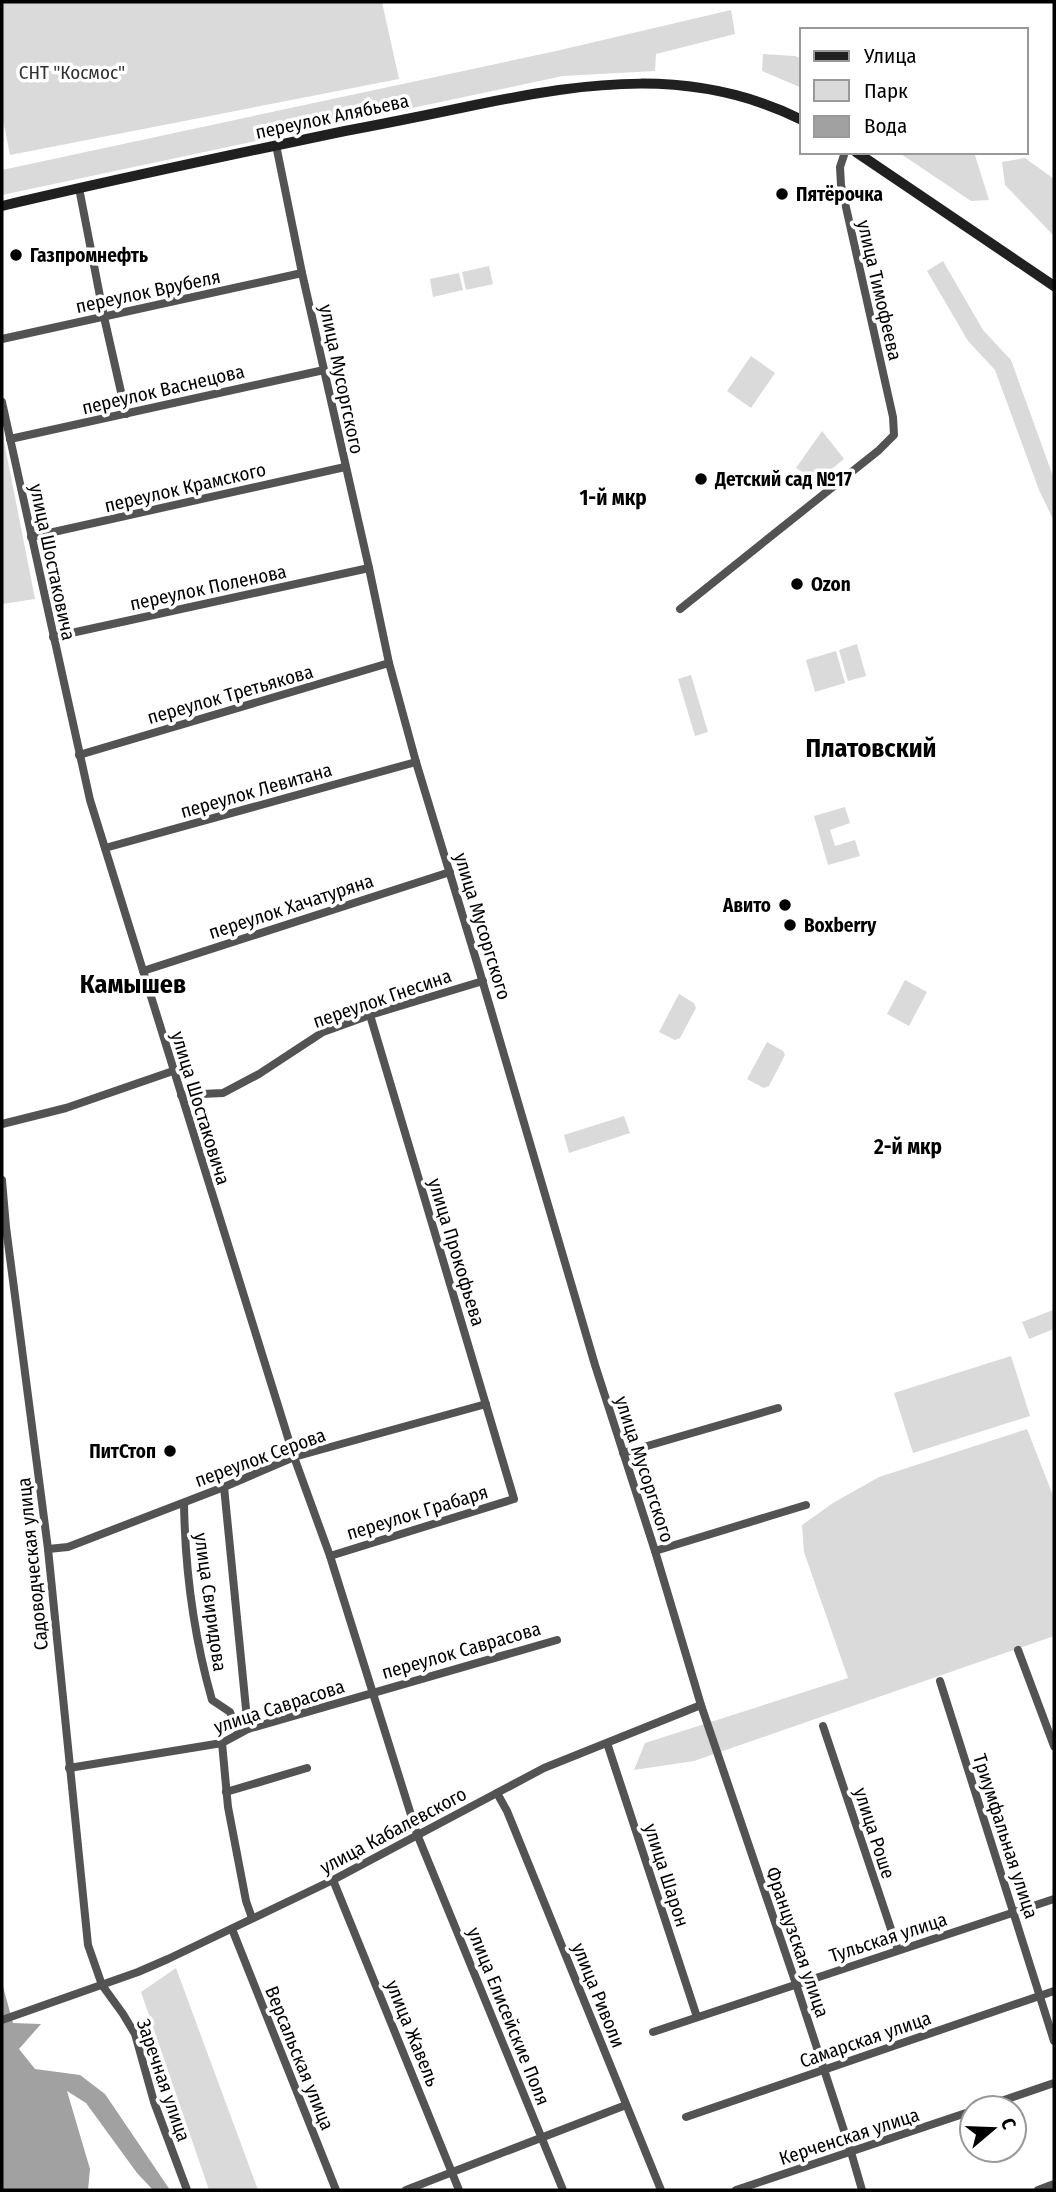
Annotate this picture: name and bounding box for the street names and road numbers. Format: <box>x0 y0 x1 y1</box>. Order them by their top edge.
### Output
street label: переулок Алябьева <box>253 89 411 144</box>
street label: улица Тимофеева <box>852 218 907 363</box>
street label: переулок Врубеля <box>74 265 223 318</box>
street label: улица Мусоргского <box>314 302 369 456</box>
street label: переулок Васнецова <box>80 360 247 419</box>
street label: переулок Крамского <box>102 458 268 517</box>
street label: улица Шостаковича <box>25 482 80 642</box>
street label: переулок Поленова <box>128 560 289 615</box>
street label: переулок Третьякова <box>145 660 316 729</box>
street label: переулок Левитана <box>178 758 334 823</box>
street label: улица Мусоргского <box>449 850 516 1002</box>
street label: переулок Хачатуряна <box>206 869 377 944</box>
street label: переулок Гнесина <box>310 964 454 1033</box>
street label: улица Шостаковича <box>166 1029 235 1188</box>
street label: улица Прокофьева <box>423 1176 490 1329</box>
street label: улица Мусоргского <box>610 1393 679 1545</box>
street label: переулок Серова <box>192 1423 329 1492</box>
street label: Садоводческая улица <box>12 1477 53 1651</box>
street label: переулок Грабаря <box>344 1480 491 1545</box>
street label: улица Свиридова <box>189 1531 232 1673</box>
street label: переулок Саврасова <box>379 1617 543 1684</box>
street label: улица Саврасова <box>211 1675 347 1738</box>
street label: Триумфальная улица <box>968 1751 1043 1921</box>
street label: улица Кабалевского <box>316 1782 470 1879</box>
street label: улица Роше <box>849 1785 900 1882</box>
street label: улица Шарон <box>639 1821 694 1930</box>
street label: Французская улица <box>761 1864 834 2020</box>
street label: Тульская улица <box>826 1908 950 1967</box>
street label: улица Елисейские Поля <box>462 1924 555 2109</box>
street label: улица Риволи <box>567 1939 630 2051</box>
street label: улица Жавель <box>381 1977 444 2090</box>
street label: Версальская улица <box>260 1983 339 2134</box>
street label: Самарская улица <box>797 2006 934 2073</box>
street label: Заречная улица <box>132 2016 195 2144</box>
street label: Керченская улица <box>776 2103 922 2170</box>

